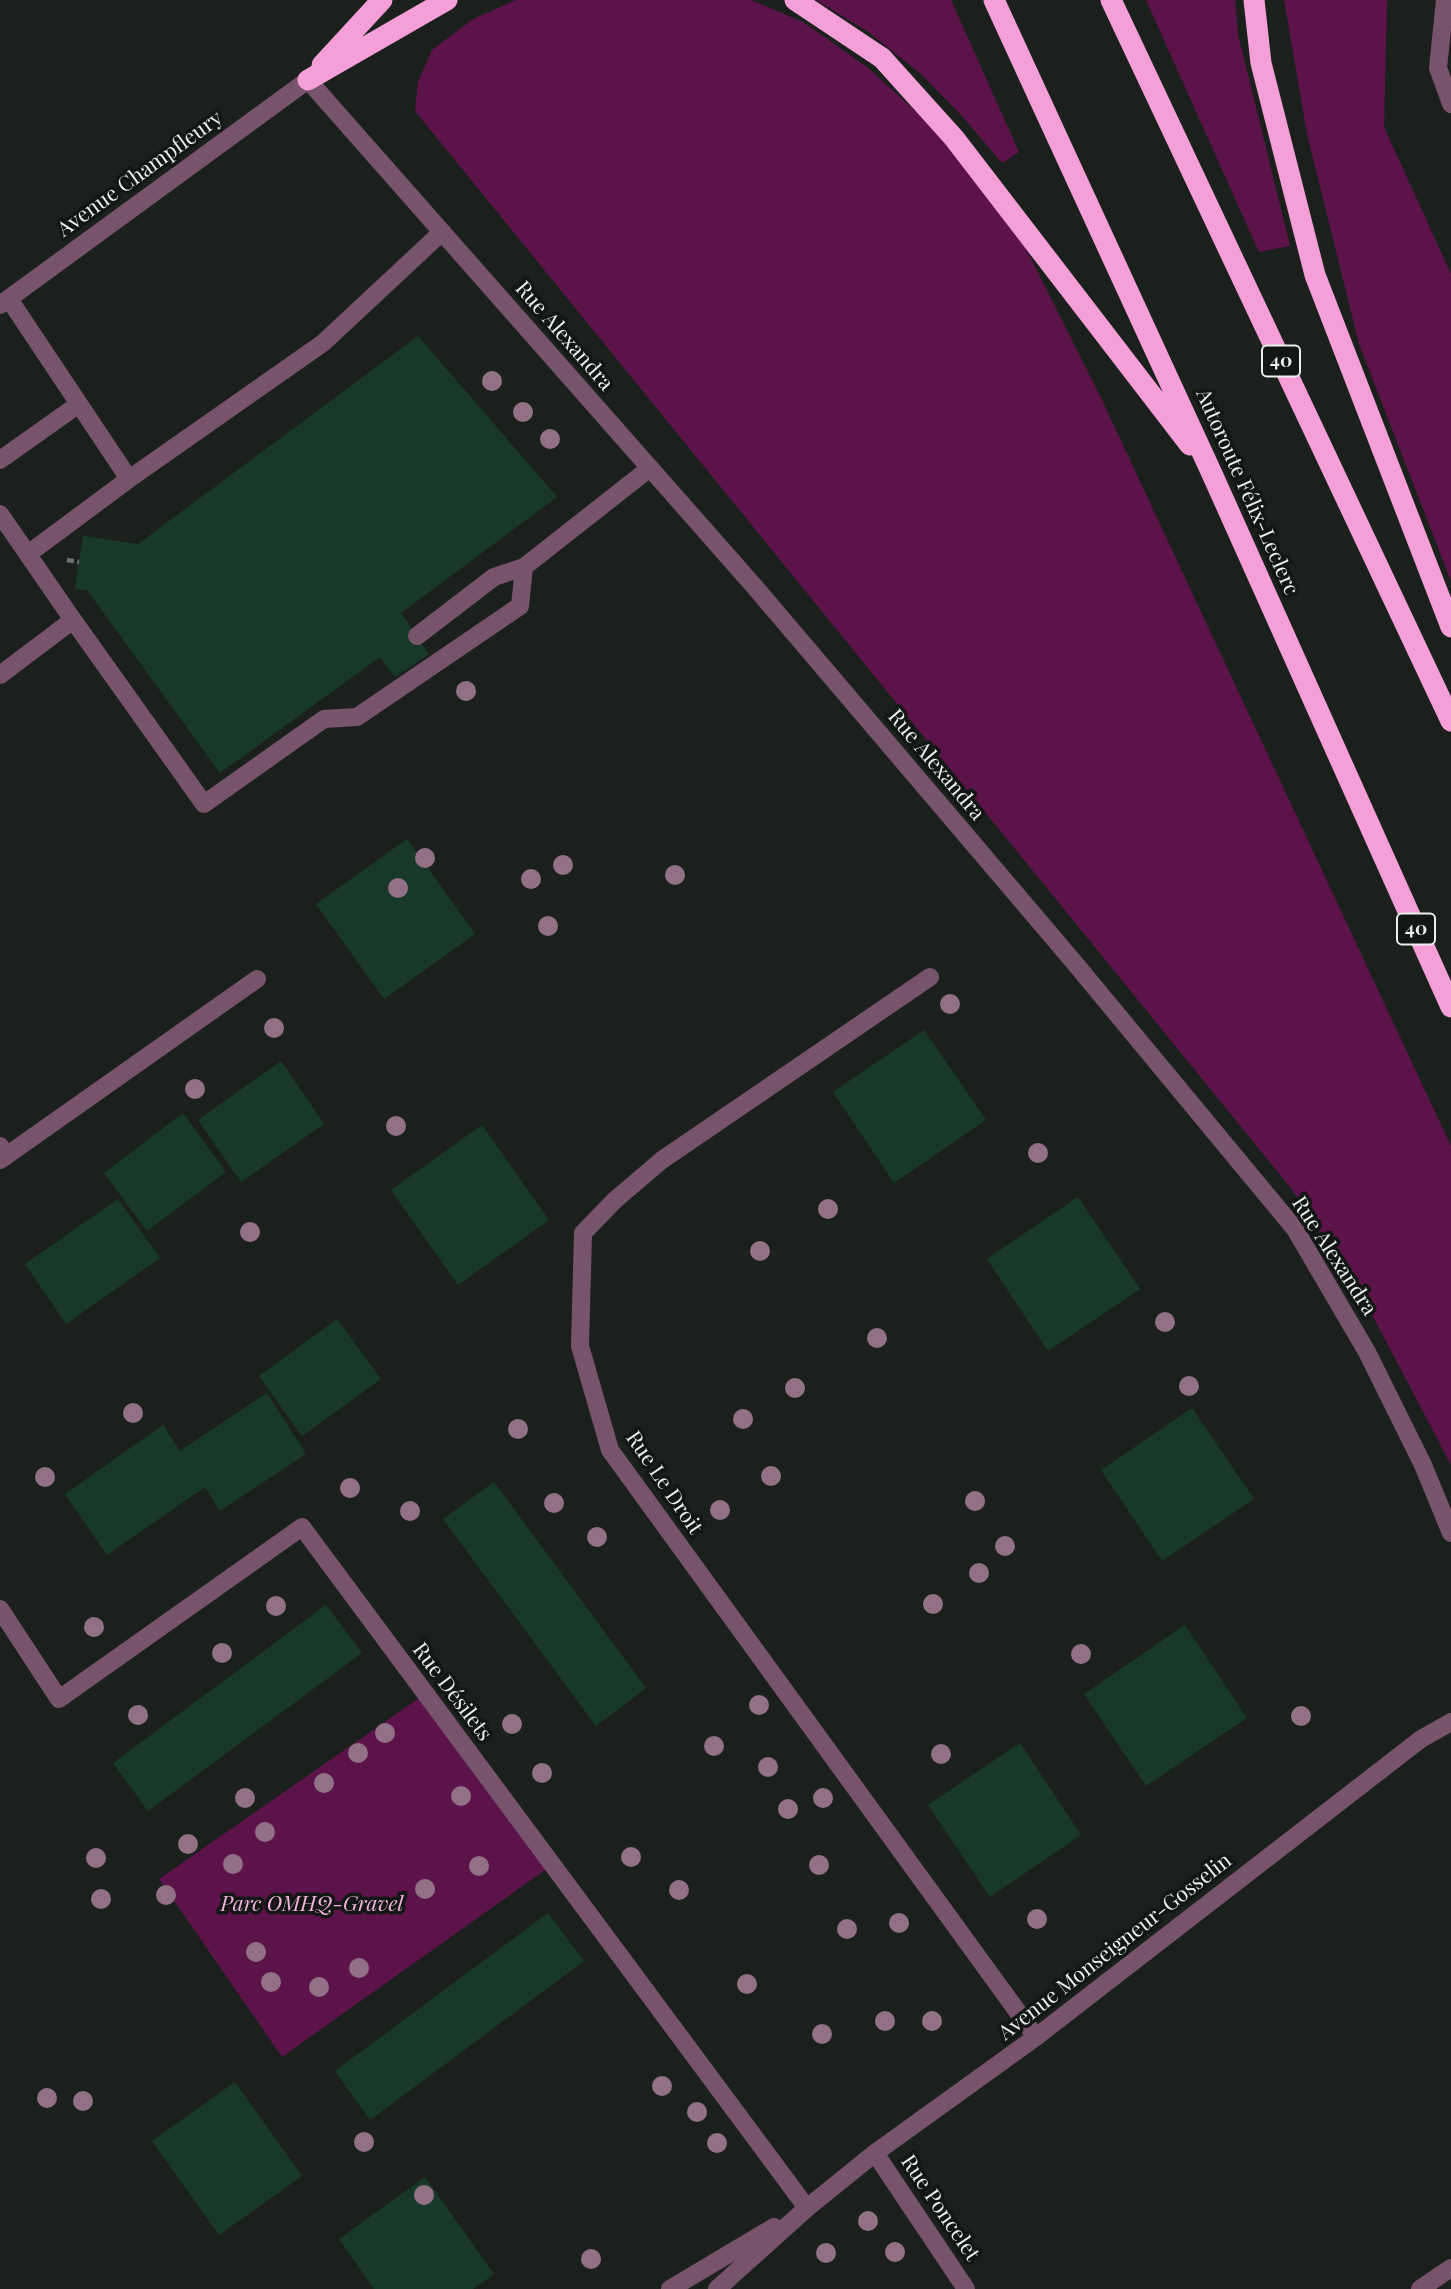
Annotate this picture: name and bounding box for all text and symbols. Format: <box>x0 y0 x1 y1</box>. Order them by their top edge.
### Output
street label: Avenue Champfleury <box>52 106 228 242</box>
street label: Rue Alexandra <box>510 276 618 396</box>
road number: 40 <box>1262 346 1300 376</box>
street label: Autoroute Félix-Leclerc <box>1190 385 1304 599</box>
street label: Rue Alexandra <box>882 704 990 826</box>
road number: 40 <box>1397 914 1435 945</box>
street label: Rue Alexandra <box>1286 1192 1382 1320</box>
street label: Rue Le Droit <box>620 1427 708 1539</box>
street label: Rue Désilets <box>407 1638 497 1746</box>
street label: Avenue Monseigneur-Gosselin <box>993 1848 1237 2046</box>
park label: Parc OMHQ-Gravel <box>221 1891 403 1917</box>
street label: Rue Poncelet <box>895 2150 985 2266</box>

